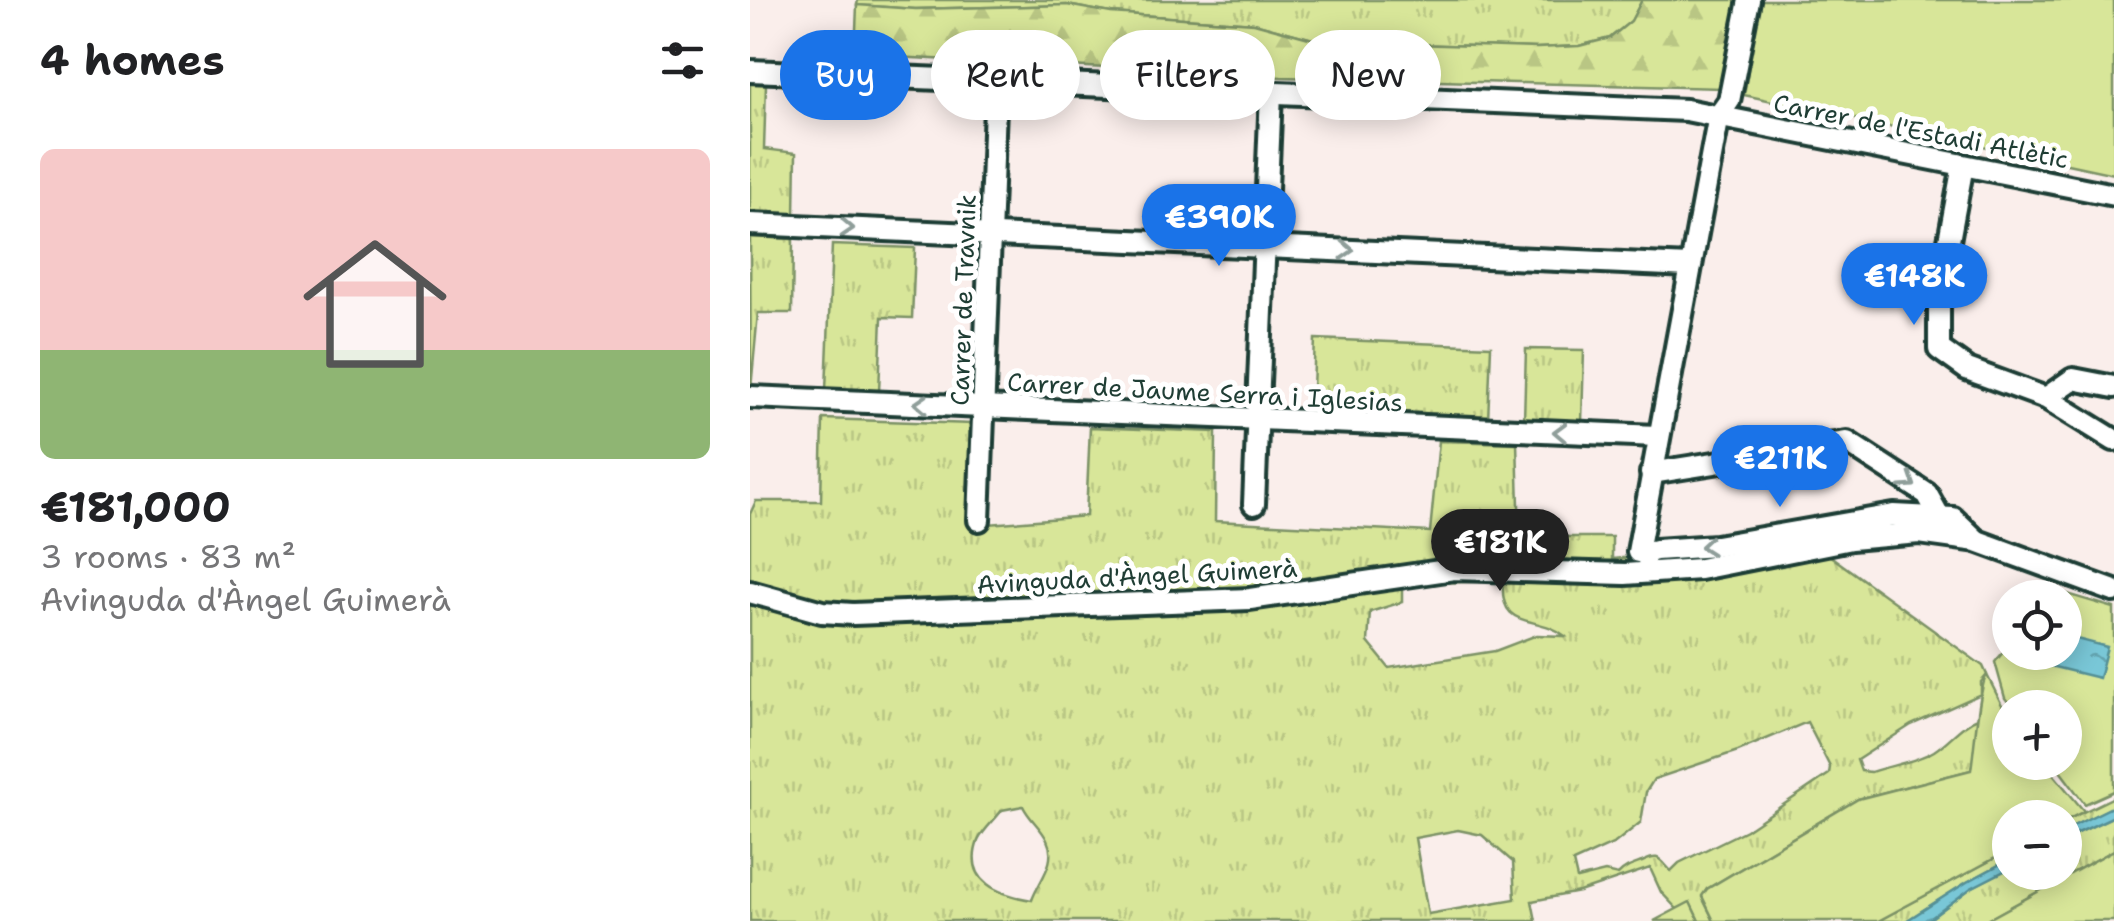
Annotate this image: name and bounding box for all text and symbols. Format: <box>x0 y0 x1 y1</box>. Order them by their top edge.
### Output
chip: Buy <box>780 30 911 120</box>
chip: Rent <box>931 30 1080 120</box>
chip: Filters <box>1100 30 1275 120</box>
chip: New <box>1295 30 1441 120</box>
text: 4 homes <box>40 32 225 88</box>
icon: filters <box>655 33 710 88</box>
street label: Carrer de l'Estadi Atlètic <box>1771 86 2071 176</box>
pin: €390K <box>1149 184 1289 269</box>
street label: Carrer de Travnik <box>942 194 984 406</box>
text: €390K <box>1164 195 1274 238</box>
icon: home <box>285 214 465 394</box>
one-way arrow <box>840 218 856 239</box>
one-way arrow <box>1339 239 1355 260</box>
pin: €148K <box>1844 243 1984 328</box>
text: €148K <box>1863 254 1965 297</box>
street label: Carrer de Jaume Serra i Iglesias <box>1006 365 1404 419</box>
one-way arrow <box>912 394 928 415</box>
one-way arrow <box>1552 422 1568 443</box>
pin: €211K <box>1710 425 1850 510</box>
text: €211K <box>1733 436 1827 479</box>
one-way arrow <box>1898 470 1916 489</box>
text: €181,000 <box>40 479 231 535</box>
pin: €181K <box>1430 509 1570 594</box>
text: €181K <box>1453 520 1547 563</box>
text: 3 rooms · 83 m² <box>40 535 296 578</box>
one-way arrow <box>1699 535 1715 556</box>
street label: Avinguda d'Àngel Guimerà <box>976 551 1299 601</box>
text: Avinguda d'Àngel Guimerà <box>40 578 451 621</box>
map controls <box>1992 580 2082 890</box>
button: locate <box>1992 580 2082 670</box>
button: + <box>1992 690 2082 780</box>
button: − <box>1992 800 2082 890</box>

